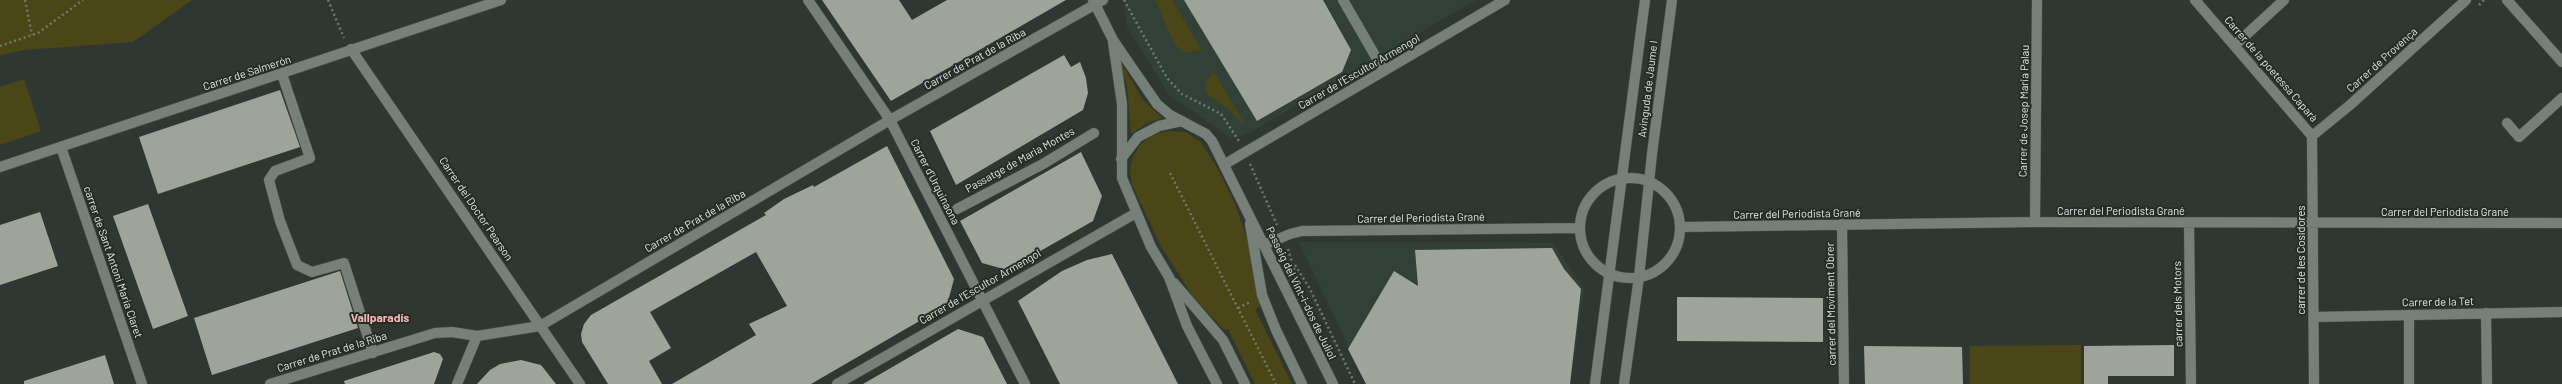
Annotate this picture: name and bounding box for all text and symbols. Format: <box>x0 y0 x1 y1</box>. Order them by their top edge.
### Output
street label: Carrer de la poetessa Caparà <box>2221 13 2321 125</box>
street label: Carrer de Provença <box>2344 25 2420 95</box>
street label: Carrer de Prat de la Riba <box>922 26 1028 92</box>
street label: Carrer de l'Escultor Armengol <box>1296 32 1422 112</box>
street label: Avinguda de Jaume I <box>1635 40 1661 138</box>
street label: Carrer de Josep Maria Palau <box>2016 45 2032 177</box>
street label: Carrer de Salmerón <box>201 53 293 93</box>
street label: Passatge de Maria Montes <box>963 124 1077 196</box>
street label: Carrer d'Urquinaona <box>908 137 962 227</box>
street label: Carrer del Doctor Pearson <box>436 155 516 263</box>
street label: carrer de Sant Antoni Maria Claret <box>81 184 145 340</box>
street label: Carrer de Prat de la Riba <box>642 187 748 255</box>
street label: Carrer del Periodista Grané <box>2057 204 2185 218</box>
street label: Carrer del Periodista Grané <box>2381 205 2509 219</box>
street label: Carrer del Periodista Grané <box>1733 206 1861 222</box>
street label: carrer de les Cosidores <box>2294 206 2308 314</box>
street label: Carrer del Periodista Grané <box>1357 210 1485 226</box>
street label: Passeig del Vint-i-dos de Juliol <box>1263 224 1339 362</box>
street label: carrer del Moviment Obrer <box>1823 242 1839 366</box>
street label: Carrer de l'Escultor Armengol <box>917 247 1043 327</box>
street label: carrer dels Motors <box>2171 261 2185 347</box>
street label: Carrer de la Tet <box>2402 295 2474 309</box>
district label: Vallparadís <box>351 311 409 325</box>
street label: Carrer de Prat de la Riba <box>275 329 389 375</box>

